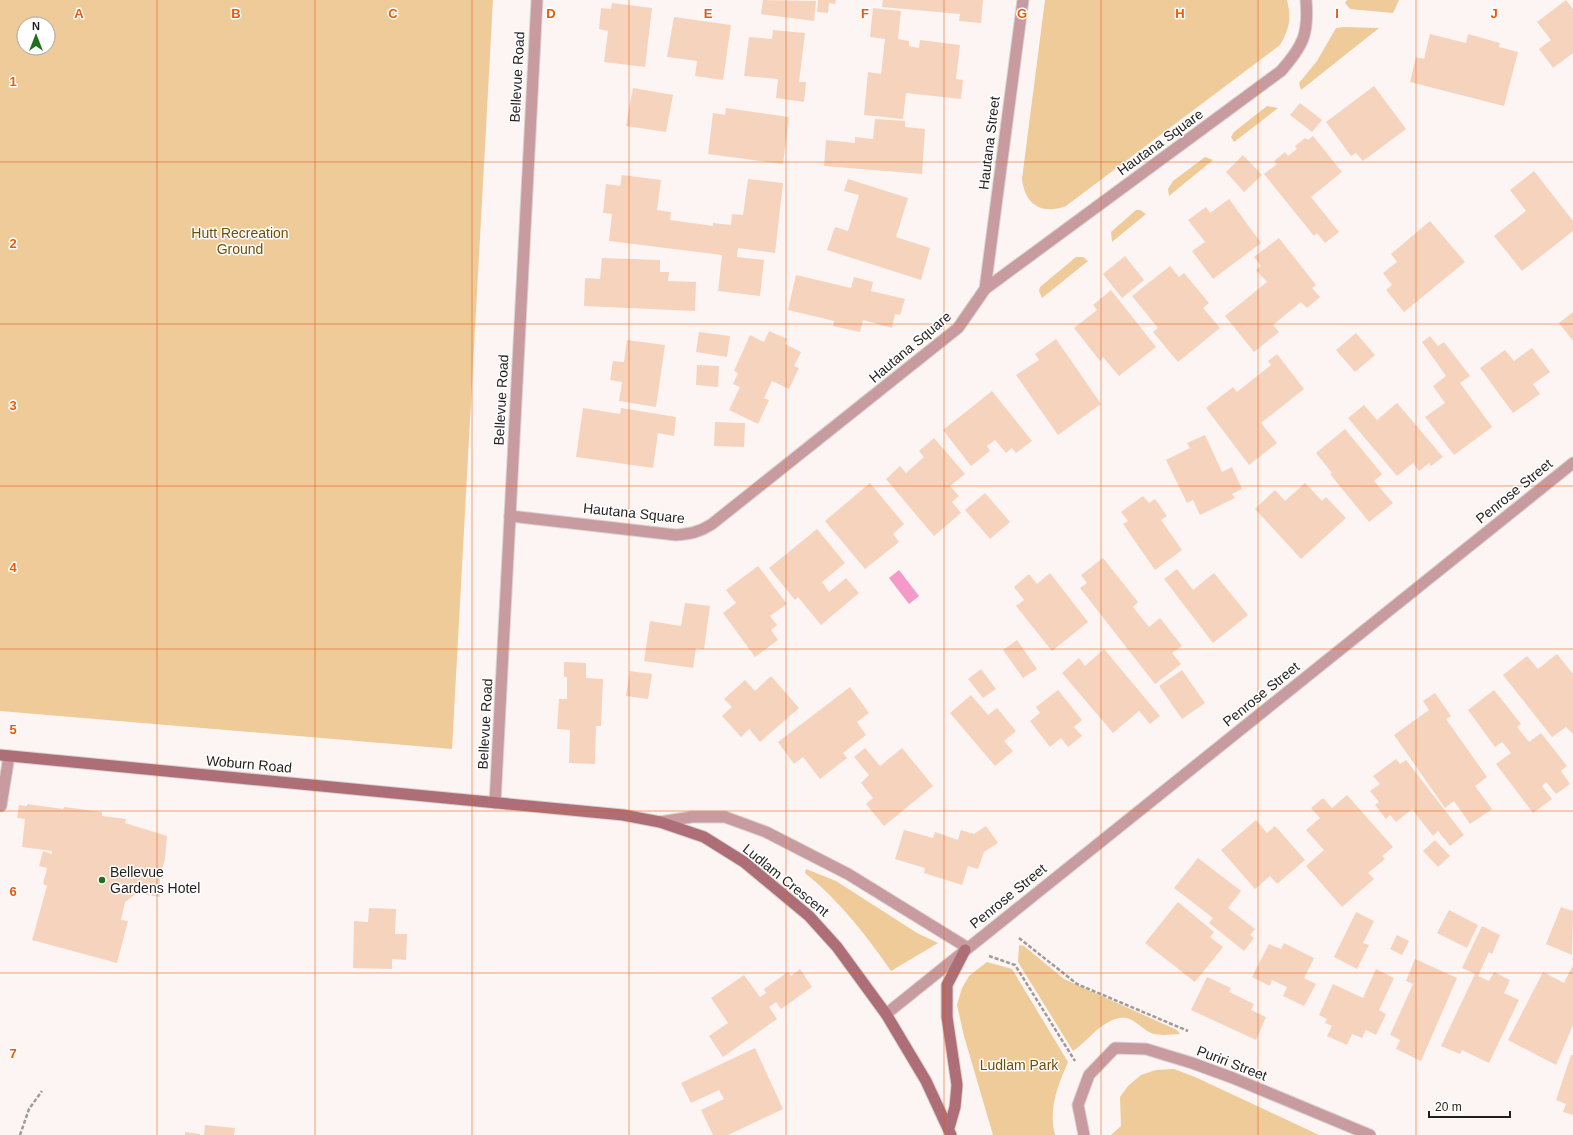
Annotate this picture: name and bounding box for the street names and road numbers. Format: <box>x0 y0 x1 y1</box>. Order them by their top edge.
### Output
street label: Bellevue Road <box>507 31 527 123</box>
street label: Hautana Street <box>975 95 1003 191</box>
street label: Hautana Square <box>1114 105 1206 178</box>
street label: Hautana Square <box>866 308 954 386</box>
street label: Bellevue Road <box>491 354 511 446</box>
street label: Penrose Street <box>1473 455 1555 527</box>
street label: Hautana Square <box>582 500 686 526</box>
street label: Penrose Street <box>1220 658 1302 730</box>
street label: Bellevue Road <box>475 678 495 770</box>
street label: Woburn Road <box>205 752 293 776</box>
street label: Ludlam Crescent <box>740 840 832 920</box>
street label: Penrose Street <box>967 860 1049 932</box>
street label: Puriri Street <box>1195 1042 1269 1084</box>

